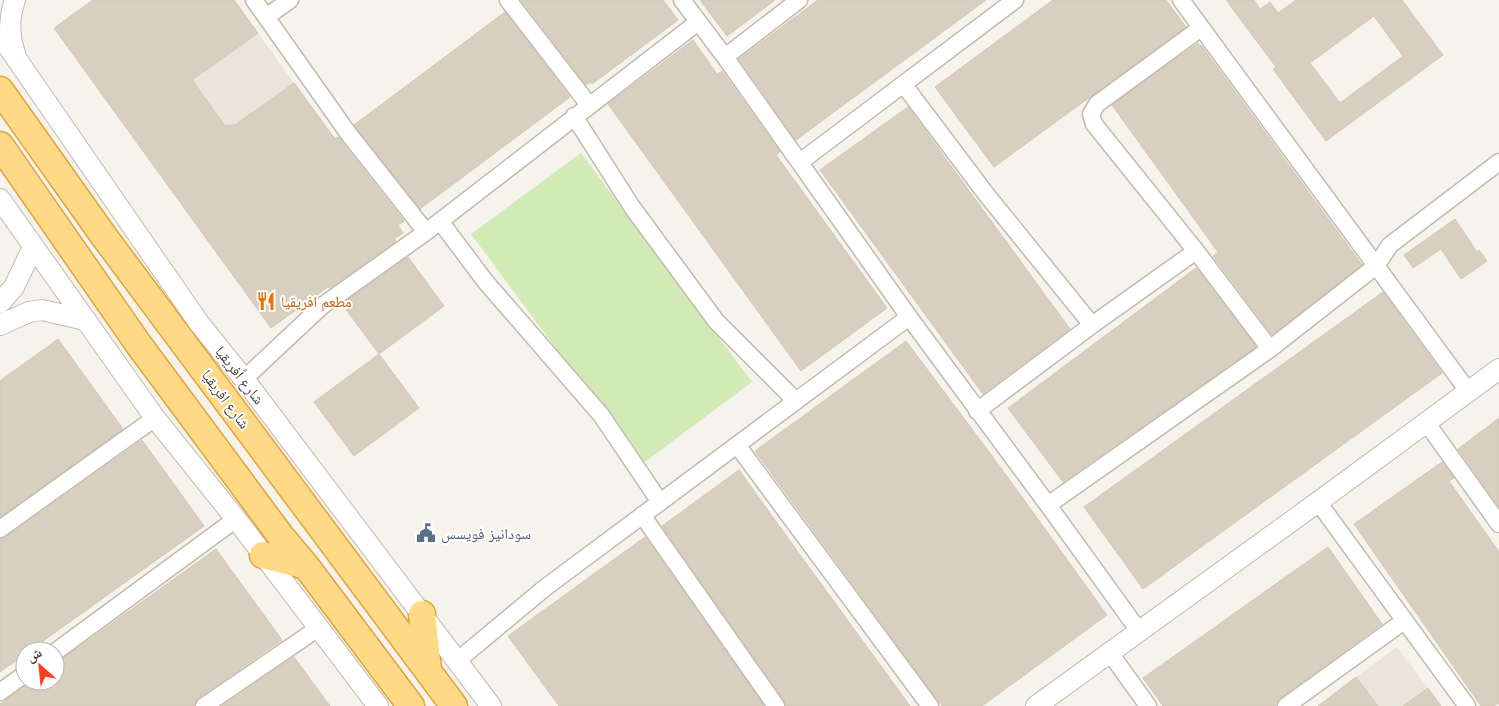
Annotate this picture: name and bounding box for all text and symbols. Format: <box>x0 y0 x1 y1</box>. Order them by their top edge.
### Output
restaurant icon: مطعم افريقيا <box>255 290 277 312</box>
place label: مطعم افريقيا <box>281 293 352 312</box>
street label: شارع أفريقيا <box>211 343 268 409</box>
street label: شارع افريقيا <box>197 366 254 433</box>
public building icon: سودانيز فويسس <box>415 522 437 544</box>
place label: سودانيز فويسس <box>441 525 531 544</box>
north arrow <box>15 641 65 691</box>
text: ش <box>24 644 45 666</box>

